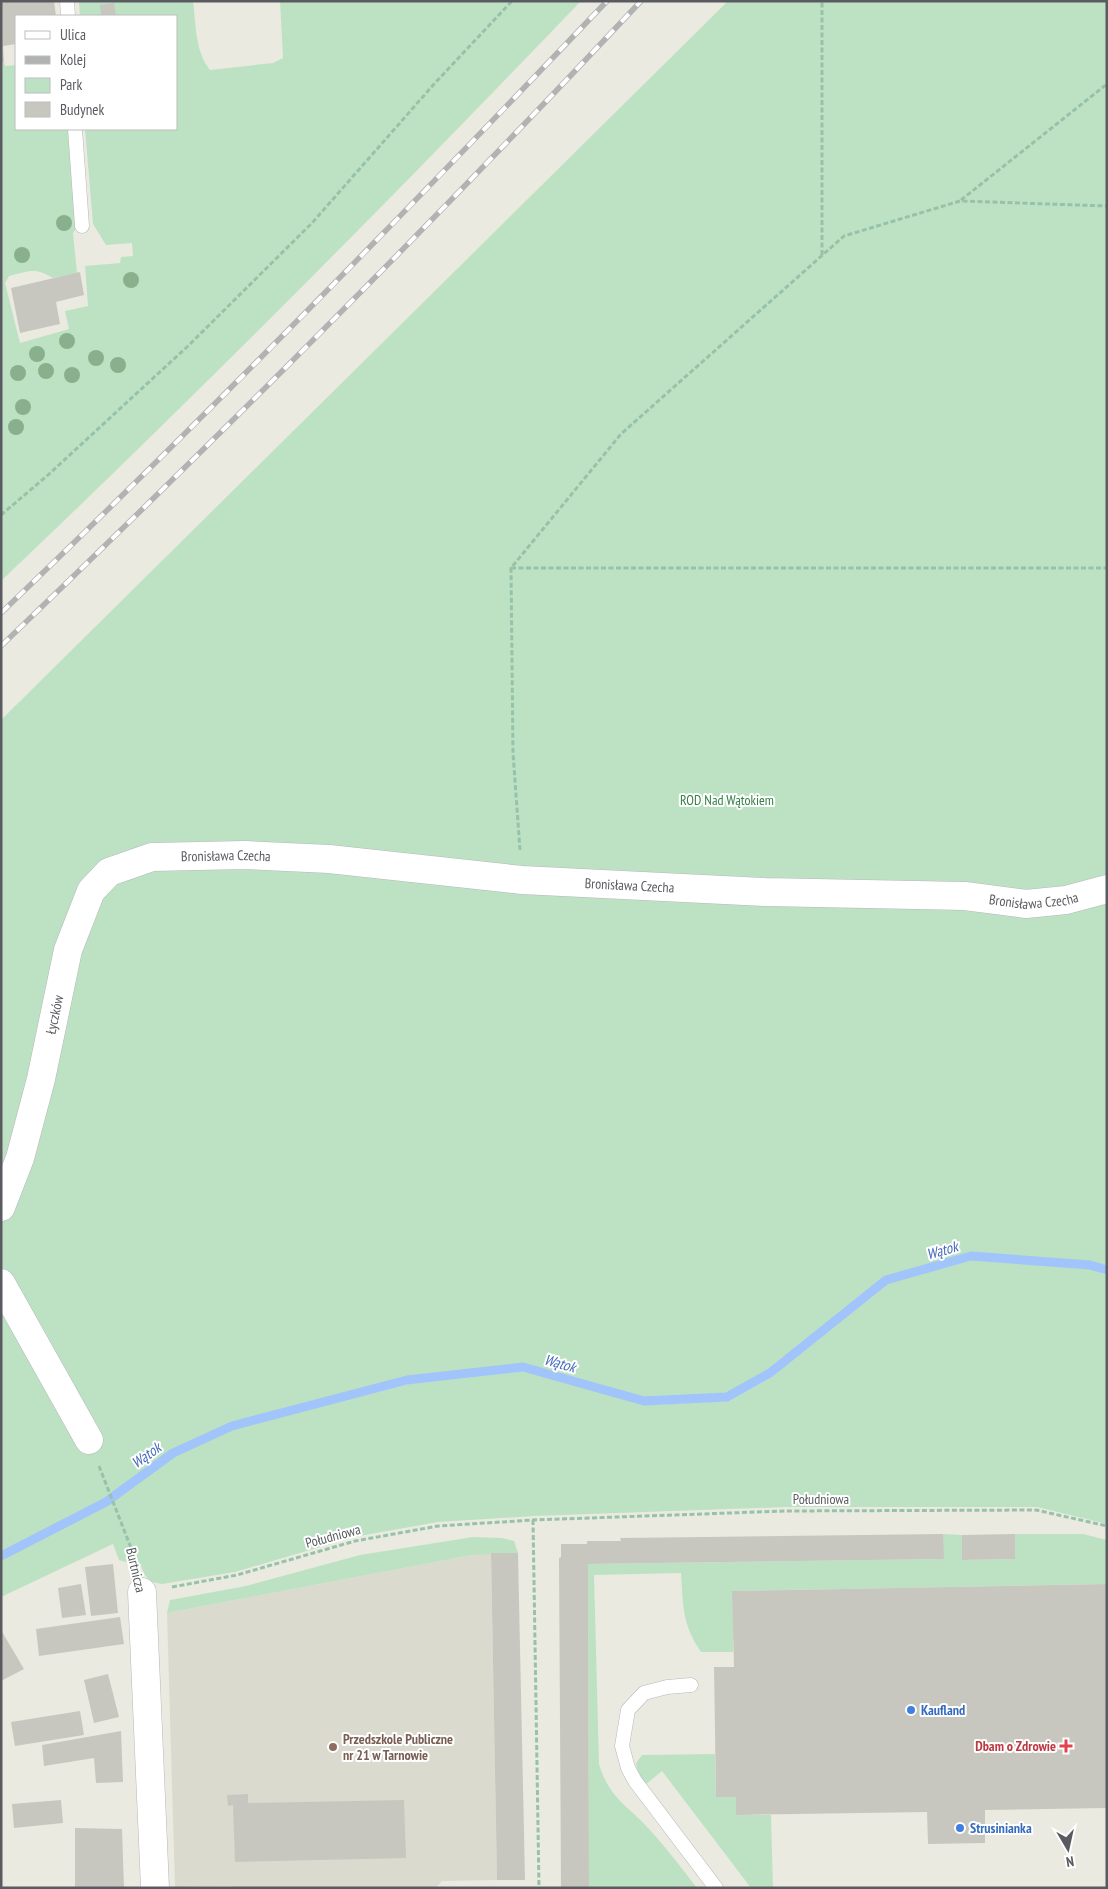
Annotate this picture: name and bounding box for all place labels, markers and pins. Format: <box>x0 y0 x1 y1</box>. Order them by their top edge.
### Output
place label: Kaufland <box>921 1701 965 1719</box>
marker: Kaufland <box>905 1704 917 1716</box>
place label: Przedszkole Publiczne nr 21 w Tarnowie <box>343 1730 453 1764</box>
place label: Dbam o Zdrowie <box>975 1737 1056 1755</box>
marker: Dbam o Zdrowie <box>1060 1740 1072 1752</box>
marker: Przedszkole Publiczne nr 21 w Tarnowie <box>327 1741 339 1753</box>
place label: Strusinianka <box>970 1819 1032 1837</box>
marker: Strusinianka <box>954 1822 966 1834</box>

